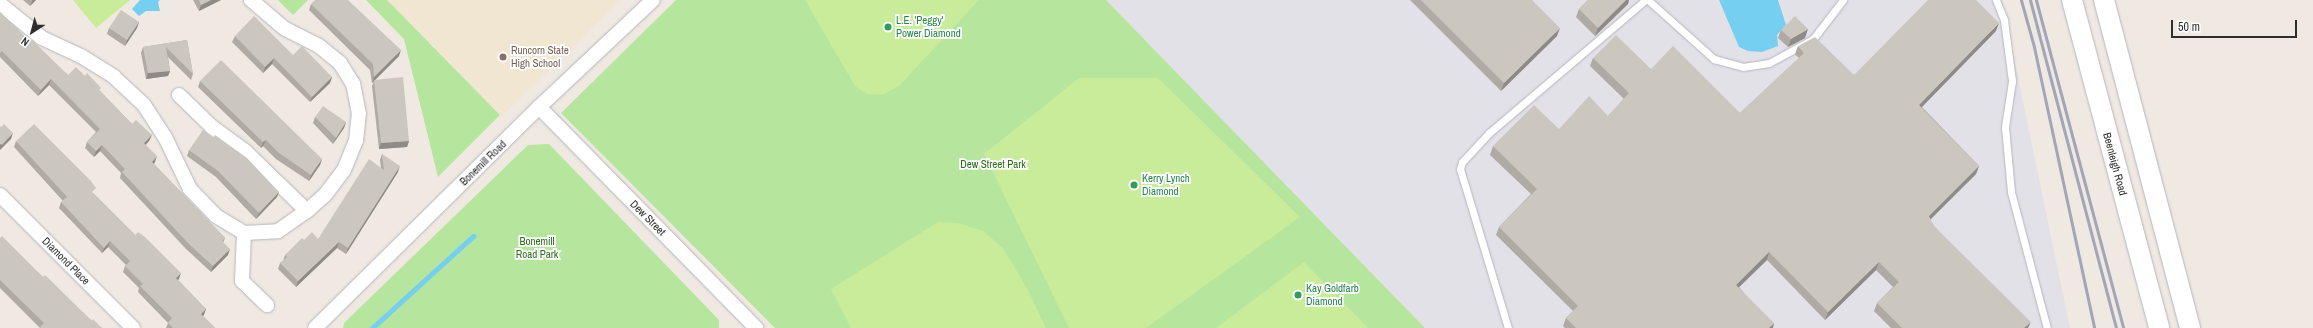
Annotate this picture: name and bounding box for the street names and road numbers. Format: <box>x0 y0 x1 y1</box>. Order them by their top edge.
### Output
street label: Beenleigh Road <box>2100 131 2130 197</box>
street label: Bonemill Road <box>457 138 509 188</box>
street label: Dew Street <box>628 198 668 238</box>
street label: Diamond Place <box>40 235 92 287</box>

